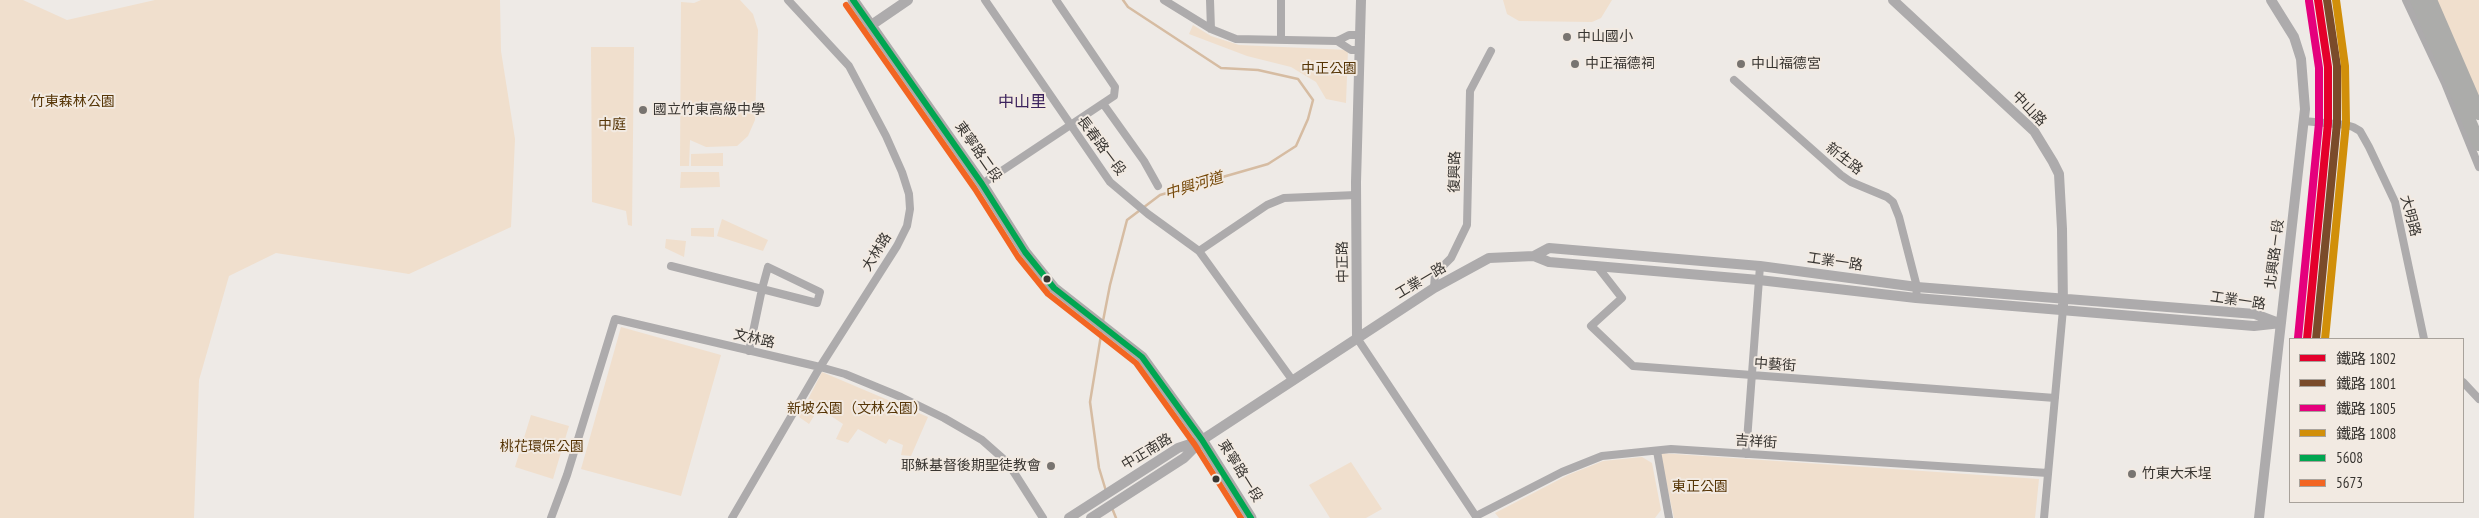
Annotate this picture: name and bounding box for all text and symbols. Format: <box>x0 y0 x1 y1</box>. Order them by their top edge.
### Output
place label: 中山國小 <box>1577 29 1633 45</box>
marker: 中山國小 <box>1561 31 1573 43</box>
place label: 中正福德祠 <box>1585 56 1655 72</box>
place label: 中山福德宮 <box>1751 56 1821 72</box>
marker: 中正福德祠 <box>1569 58 1581 70</box>
marker: 中山福德宮 <box>1735 58 1747 70</box>
park label: 中正公園 <box>1301 61 1357 77</box>
street label: 中山路 <box>2008 88 2050 130</box>
district label: 中山里 <box>998 92 1046 112</box>
park label: 竹東森林公園 <box>31 94 115 110</box>
place label: 國立竹東高級中學 <box>653 102 765 118</box>
marker: 國立竹東高級中學 <box>637 104 649 116</box>
street label: 長春路一段 <box>1073 113 1129 179</box>
park label: 中庭 <box>598 117 626 133</box>
street label: 東寧路二段 <box>951 119 1005 185</box>
street label: 新生路 <box>1822 139 1866 179</box>
street label: 復興路 <box>1446 151 1464 193</box>
water label: 中興河道 <box>1163 169 1225 203</box>
street label: 大明路 <box>2396 194 2424 238</box>
street label: 北興路ㄧ段 <box>2262 218 2288 290</box>
street label: 大林路 <box>859 230 895 274</box>
street label: 中正路 <box>1334 241 1352 283</box>
street label: 工業一路 <box>1806 250 1864 274</box>
street label: 工業一路 <box>1393 259 1449 303</box>
unlabelled marker <box>1042 274 1052 284</box>
street label: 工業一路 <box>2209 289 2267 313</box>
street label: 文林路 <box>732 326 776 352</box>
legend <box>2289 338 2464 503</box>
text: 鐵路 1802 <box>2336 349 2396 368</box>
street label: 中藝街 <box>1753 355 1797 375</box>
text: 鐵路 1801 <box>2336 374 2396 393</box>
text: 鐵路 1805 <box>2336 399 2396 418</box>
park label: 新坡公園（文林公園） <box>787 401 927 417</box>
text: 鐵路 1808 <box>2336 424 2396 443</box>
street label: 中正南路 <box>1119 430 1175 474</box>
street label: 吉祥街 <box>1734 432 1778 452</box>
street label: 東寧路一段 <box>1214 437 1266 505</box>
park label: 桃花環保公園 <box>500 439 584 455</box>
text: 5608 <box>2336 448 2363 467</box>
place label: 耶穌基督後期聖徒教會 <box>901 458 1041 474</box>
marker: 耶穌基督後期聖徒教會 <box>1045 460 1057 472</box>
place label: 竹東大禾埕 <box>2142 466 2212 482</box>
marker: 竹東大禾埕 <box>2126 468 2138 480</box>
text: 5673 <box>2336 473 2363 492</box>
unlabelled marker <box>1211 474 1221 484</box>
park label: 東正公園 <box>1672 479 1728 495</box>

